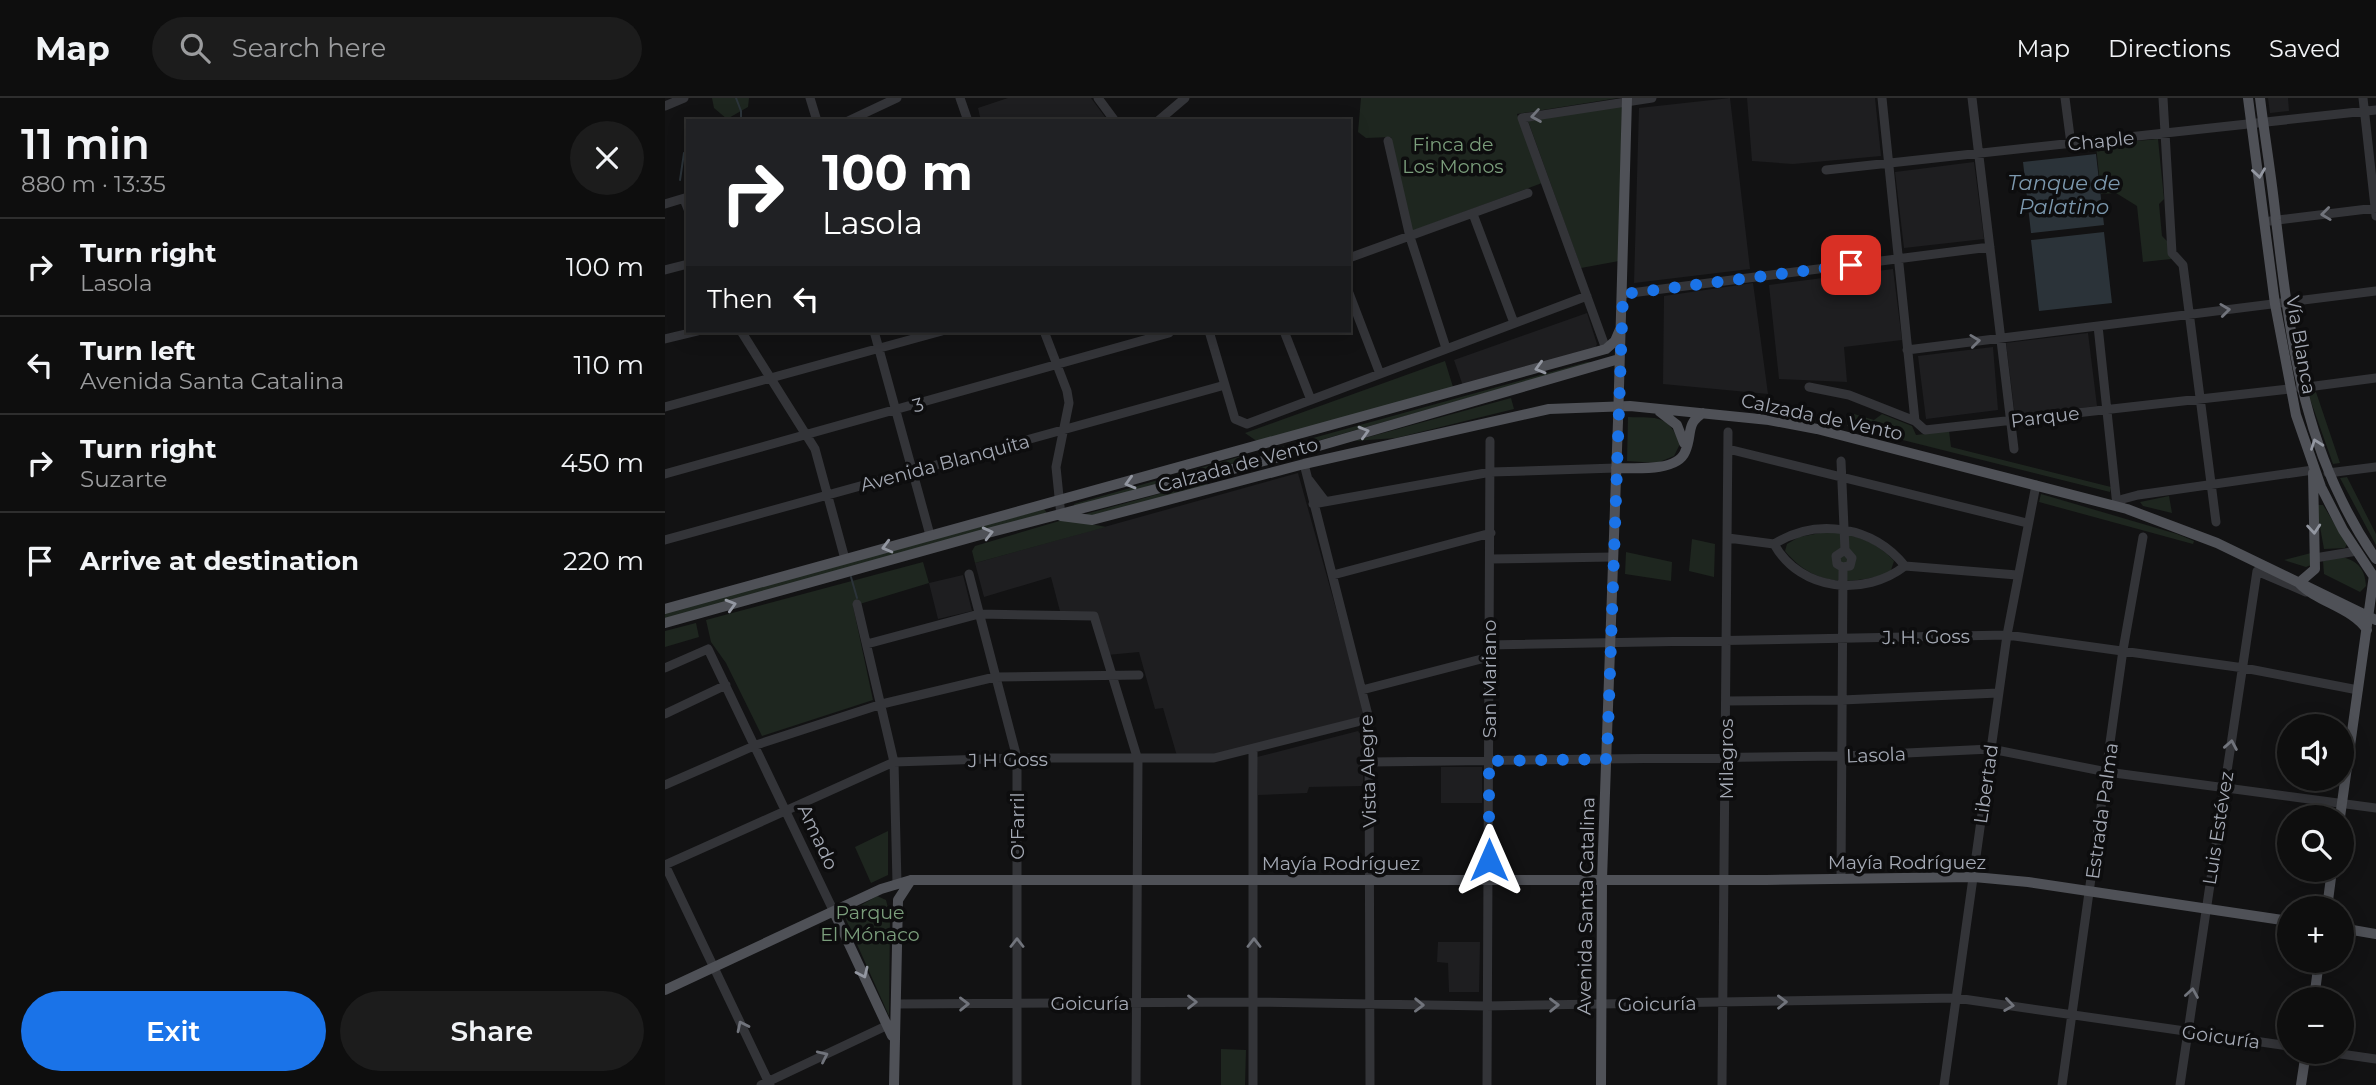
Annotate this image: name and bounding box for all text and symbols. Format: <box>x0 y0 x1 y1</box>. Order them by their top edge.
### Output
search box <box>152 17 642 80</box>
text: Map <box>35 28 110 68</box>
icon: search <box>176 29 214 67</box>
text: Search here <box>232 32 386 64</box>
text: Map <box>2017 34 2070 63</box>
text: Directions <box>2108 34 2231 63</box>
text: Saved <box>2269 34 2341 63</box>
one-way arrow <box>1530 108 1542 123</box>
text: 11 min <box>21 118 150 170</box>
button: close <box>570 121 644 195</box>
street label: Chaple <box>2066 126 2136 156</box>
park label: Finca de Los Monos <box>1402 133 1504 178</box>
text: 100 m <box>822 143 973 202</box>
icon: right <box>707 147 798 238</box>
one-way arrow <box>2251 167 2266 179</box>
text: 880 m · 13:35 <box>21 170 166 198</box>
water label: Tanque de Palatino <box>2008 170 2120 219</box>
text: Lasola <box>822 203 923 242</box>
one-way arrow <box>2320 206 2332 221</box>
pin <box>1821 235 1881 295</box>
text: Turn right <box>80 237 216 269</box>
icon: arrive <box>1832 246 1870 284</box>
icon: right <box>21 248 59 286</box>
text: 100 m <box>566 251 644 283</box>
text: Lasola <box>80 269 153 297</box>
icon: left <box>787 280 825 318</box>
text: Then <box>707 283 773 315</box>
street label: Vía Blanca <box>2281 294 2321 396</box>
one-way arrow <box>2219 303 2231 318</box>
one-way arrow <box>1969 334 1981 349</box>
text: Turn left <box>80 335 196 367</box>
icon: left <box>21 346 59 384</box>
text: 110 m <box>574 349 644 381</box>
one-way arrow <box>1534 359 1546 374</box>
text: Avenida Santa Catalina <box>80 367 344 395</box>
street label: Calzada de Vento <box>1739 389 1905 445</box>
street label: 3 <box>910 392 926 418</box>
street label: Parque <box>2009 401 2081 433</box>
one-way arrow <box>1357 426 1369 440</box>
street label: Avenida Blanquita <box>858 429 1032 497</box>
text: Turn right <box>80 433 216 465</box>
street label: Calzada de Vento <box>1155 433 1321 497</box>
one-way arrow <box>2310 438 2324 450</box>
icon: right <box>21 444 59 482</box>
text: 450 m <box>561 447 644 479</box>
text: Suzarte <box>80 465 167 493</box>
one-way arrow <box>1124 474 1136 489</box>
one-way arrow <box>2306 524 2321 535</box>
one-way arrow <box>982 527 994 541</box>
one-way arrow <box>881 539 893 554</box>
icon: arrive <box>21 542 59 580</box>
text: Arrive at destination <box>80 545 359 577</box>
text: 220 m <box>563 545 644 577</box>
one-way arrow <box>725 599 737 613</box>
street label: San Mariano <box>1478 620 1501 738</box>
street label: J. H. Goss <box>1881 625 1970 649</box>
street label: Vista Alegre <box>1355 714 1381 828</box>
map controls <box>2277 714 2354 1064</box>
button: sound <box>2277 714 2354 791</box>
street label: Milagros <box>1715 718 1738 800</box>
one-way arrow <box>2223 739 2238 751</box>
street label: Estrada Palma <box>2081 741 2123 881</box>
street label: Lasola <box>1846 742 1906 768</box>
street label: Libertad <box>1969 743 2003 825</box>
street label: J H Goss <box>967 748 1048 772</box>
street label: Luis Estévez <box>2198 770 2238 886</box>
street label: O'Farril <box>1006 792 1029 860</box>
street label: Avenida Santa Catalina <box>1573 797 1599 1015</box>
street label: Amado <box>793 801 843 874</box>
button: search <box>2277 805 2354 882</box>
position arrow <box>1452 823 1526 897</box>
street label: Mayía Rodríguez <box>1828 851 1986 874</box>
street label: Mayía Rodríguez <box>1262 852 1420 875</box>
button: + <box>2277 896 2354 973</box>
park label: Parque El Mónaco <box>820 901 920 946</box>
one-way arrow <box>1009 938 1025 948</box>
one-way arrow <box>1246 938 1262 948</box>
one-way arrow <box>855 966 869 978</box>
one-way arrow <box>2185 987 2200 999</box>
button: − <box>2277 987 2354 1064</box>
button: Exit <box>21 991 326 1071</box>
button: Share <box>340 991 644 1071</box>
street label: Goicuría <box>1051 992 1129 1015</box>
street label: Goicuría <box>1617 992 1697 1016</box>
one-way arrow <box>1187 994 1197 1010</box>
one-way arrow <box>1777 994 1787 1010</box>
one-way arrow <box>959 996 970 1012</box>
one-way arrow <box>1414 997 1425 1013</box>
one-way arrow <box>1549 997 1560 1013</box>
one-way arrow <box>2003 998 2015 1013</box>
street label: Goicuría <box>2180 1020 2262 1054</box>
one-way arrow <box>737 1021 751 1033</box>
one-way arrow <box>816 1050 828 1064</box>

